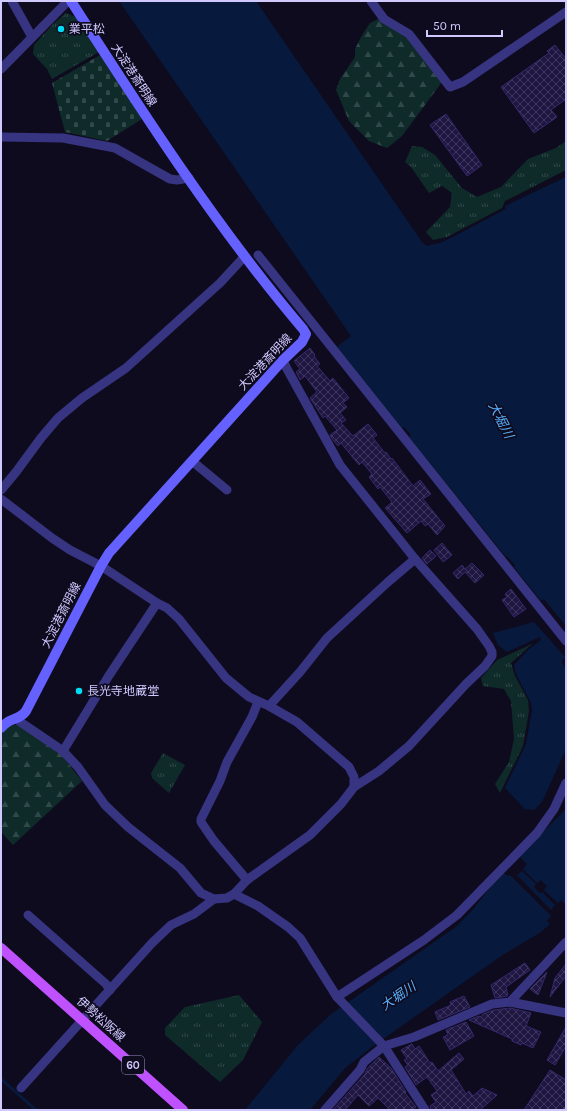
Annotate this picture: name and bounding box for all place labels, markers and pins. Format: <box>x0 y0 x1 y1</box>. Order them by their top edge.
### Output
place label: 業平松 <box>69 22 105 36</box>
marker: 業平松 <box>56 24 66 34</box>
place label: 長光寺地蔵堂 <box>87 684 159 698</box>
marker: 長光寺地蔵堂 <box>74 686 84 696</box>

